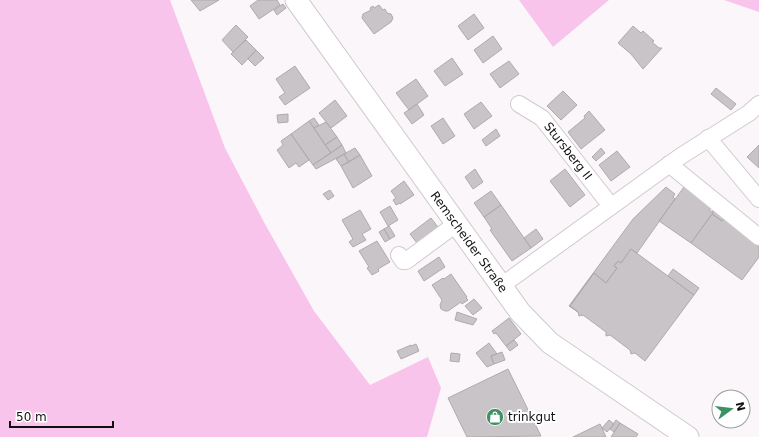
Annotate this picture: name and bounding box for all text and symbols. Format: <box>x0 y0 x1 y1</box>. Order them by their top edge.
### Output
street label: Stursberg II <box>541 119 595 183</box>
street label: Remscheider Straße <box>428 189 510 295</box>
north arrow <box>711 389 751 429</box>
text: N <box>733 400 748 413</box>
scale bar <box>10 403 113 429</box>
shop icon: trinkgut <box>485 407 505 427</box>
text: 50 m <box>16 410 47 424</box>
place label: trinkgut <box>508 410 556 424</box>

